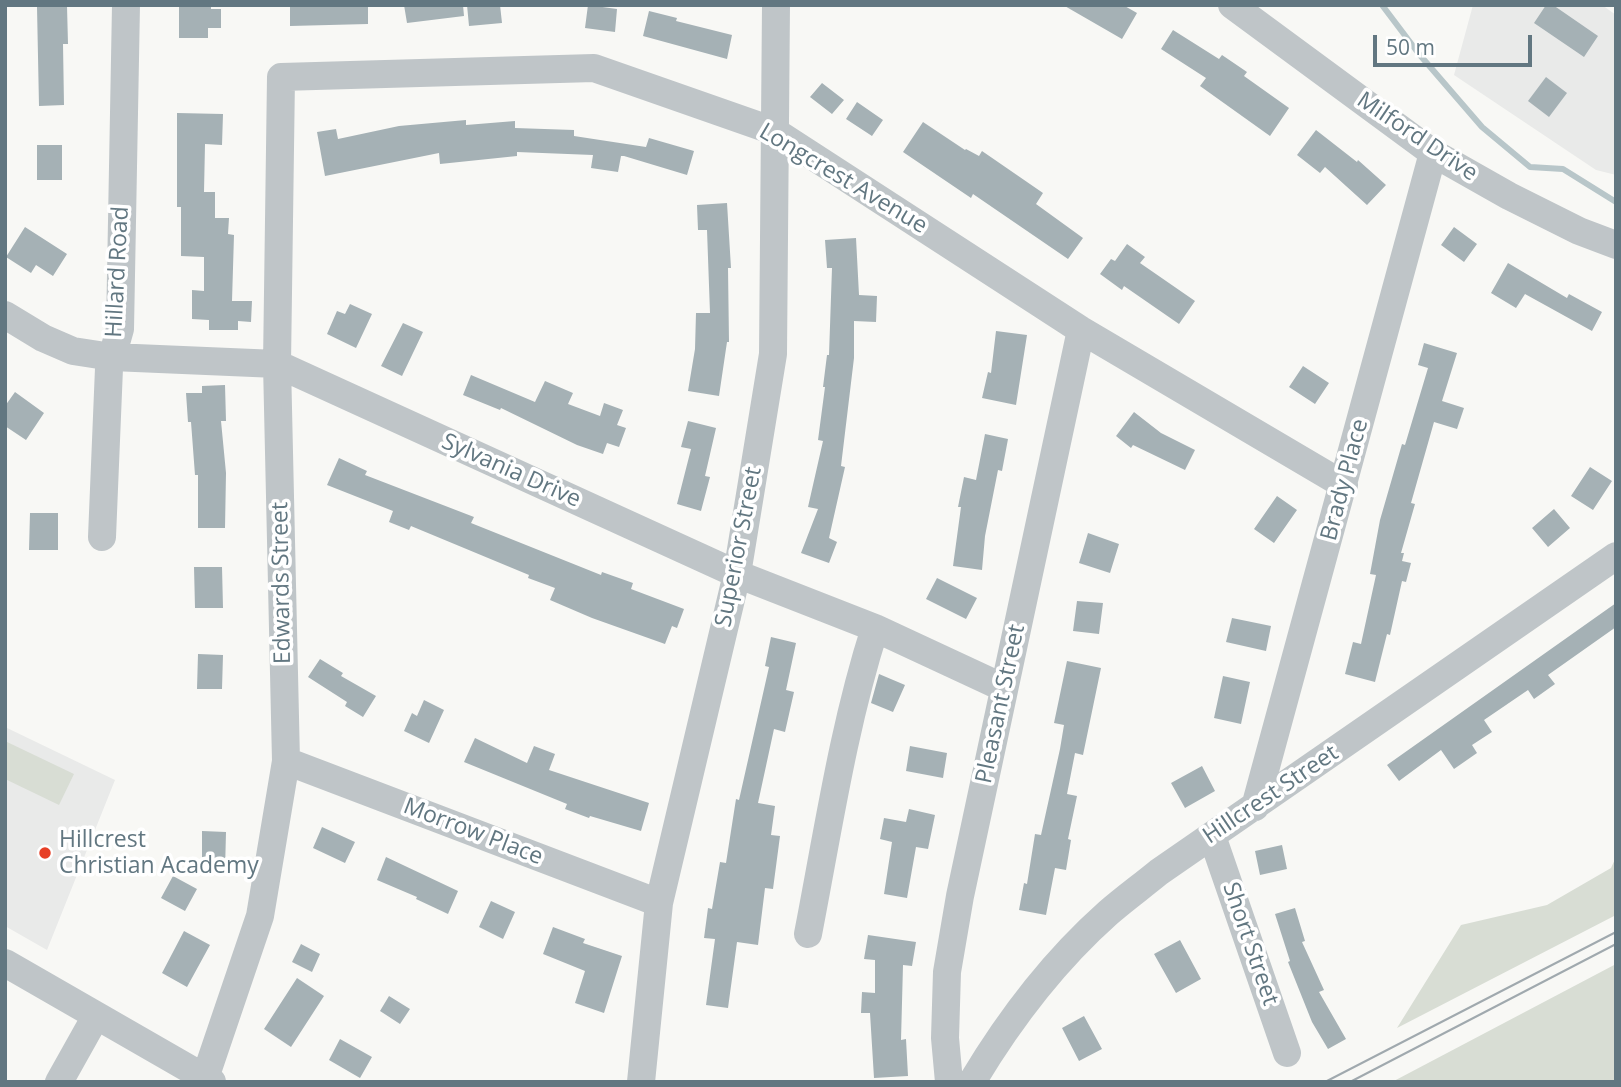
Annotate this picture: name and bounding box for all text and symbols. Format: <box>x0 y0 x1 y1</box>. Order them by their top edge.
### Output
scale bar <box>1376 21 1535 65</box>
text: 50 m <box>1386 33 1435 61</box>
street label: Milford Drive <box>1351 87 1483 187</box>
street label: Longcrest Avenue <box>754 118 932 240</box>
street label: Hillard Road <box>101 206 135 338</box>
street label: Brady Place <box>1315 416 1375 544</box>
street label: Sylvania Drive <box>437 428 585 514</box>
street label: Superior Street <box>710 465 768 629</box>
street label: Edwards Street <box>267 502 297 664</box>
street label: Pleasant Street <box>971 622 1031 786</box>
street label: Hillcrest Street <box>1198 740 1344 850</box>
street label: Morrow Place <box>399 793 547 871</box>
place label: Hillcrest Christian Academy <box>59 826 259 880</box>
marker: Hillcrest Christian Academy <box>37 845 53 861</box>
street label: Short Street <box>1216 879 1284 1009</box>

